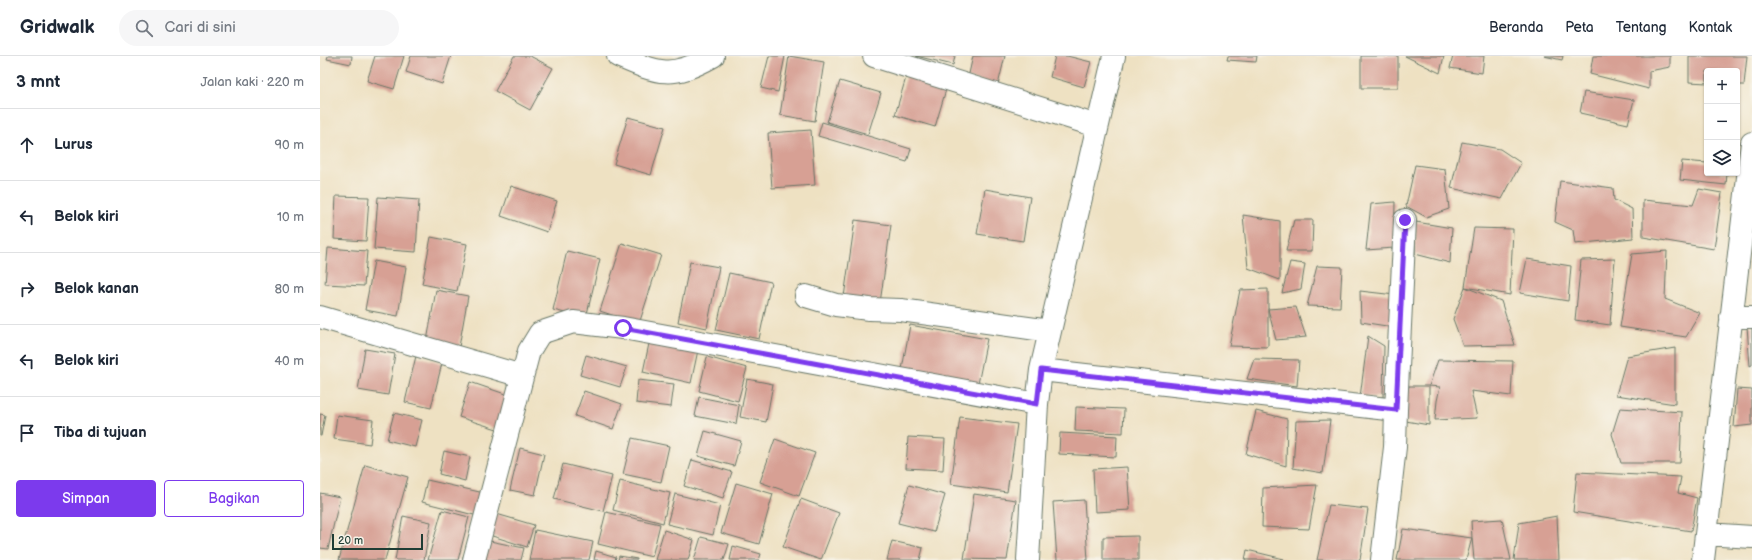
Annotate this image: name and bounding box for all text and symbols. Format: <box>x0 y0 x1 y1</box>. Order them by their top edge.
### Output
search box <box>119 10 399 46</box>
text: Gridwalk <box>20 16 95 39</box>
icon: search <box>133 17 155 39</box>
text: Cari di sini <box>165 18 236 37</box>
text: Beranda <box>1489 19 1543 36</box>
text: Peta <box>1565 19 1594 36</box>
text: Tentang <box>1616 19 1667 36</box>
text: Kontak <box>1689 19 1732 36</box>
map controls <box>1704 68 1740 176</box>
button: + <box>1704 68 1740 104</box>
text: 3 mnt <box>16 72 60 92</box>
text: Jalan kaki · 220 m <box>200 74 304 90</box>
button: − <box>1704 104 1740 140</box>
icon: ahead <box>16 134 38 156</box>
text: Lurus <box>54 135 93 154</box>
text: 90 m <box>275 137 304 153</box>
button: layers <box>1704 140 1740 176</box>
icon: left <box>16 206 38 228</box>
text: Belok kiri <box>54 207 119 226</box>
text: 10 m <box>277 209 304 225</box>
route end <box>1396 211 1414 229</box>
icon: right <box>16 278 38 300</box>
text: Belok kanan <box>54 279 139 298</box>
text: 80 m <box>275 281 304 297</box>
route start <box>614 319 632 337</box>
icon: left <box>16 350 38 372</box>
text: Belok kiri <box>54 351 119 370</box>
text: 40 m <box>274 353 304 369</box>
icon: arrive <box>16 422 38 444</box>
text: Tiba di tujuan <box>54 423 147 442</box>
button: Simpan <box>16 480 156 517</box>
button: Bagikan <box>164 480 304 517</box>
scale bar <box>332 532 423 551</box>
text: 20 m <box>338 534 363 547</box>

